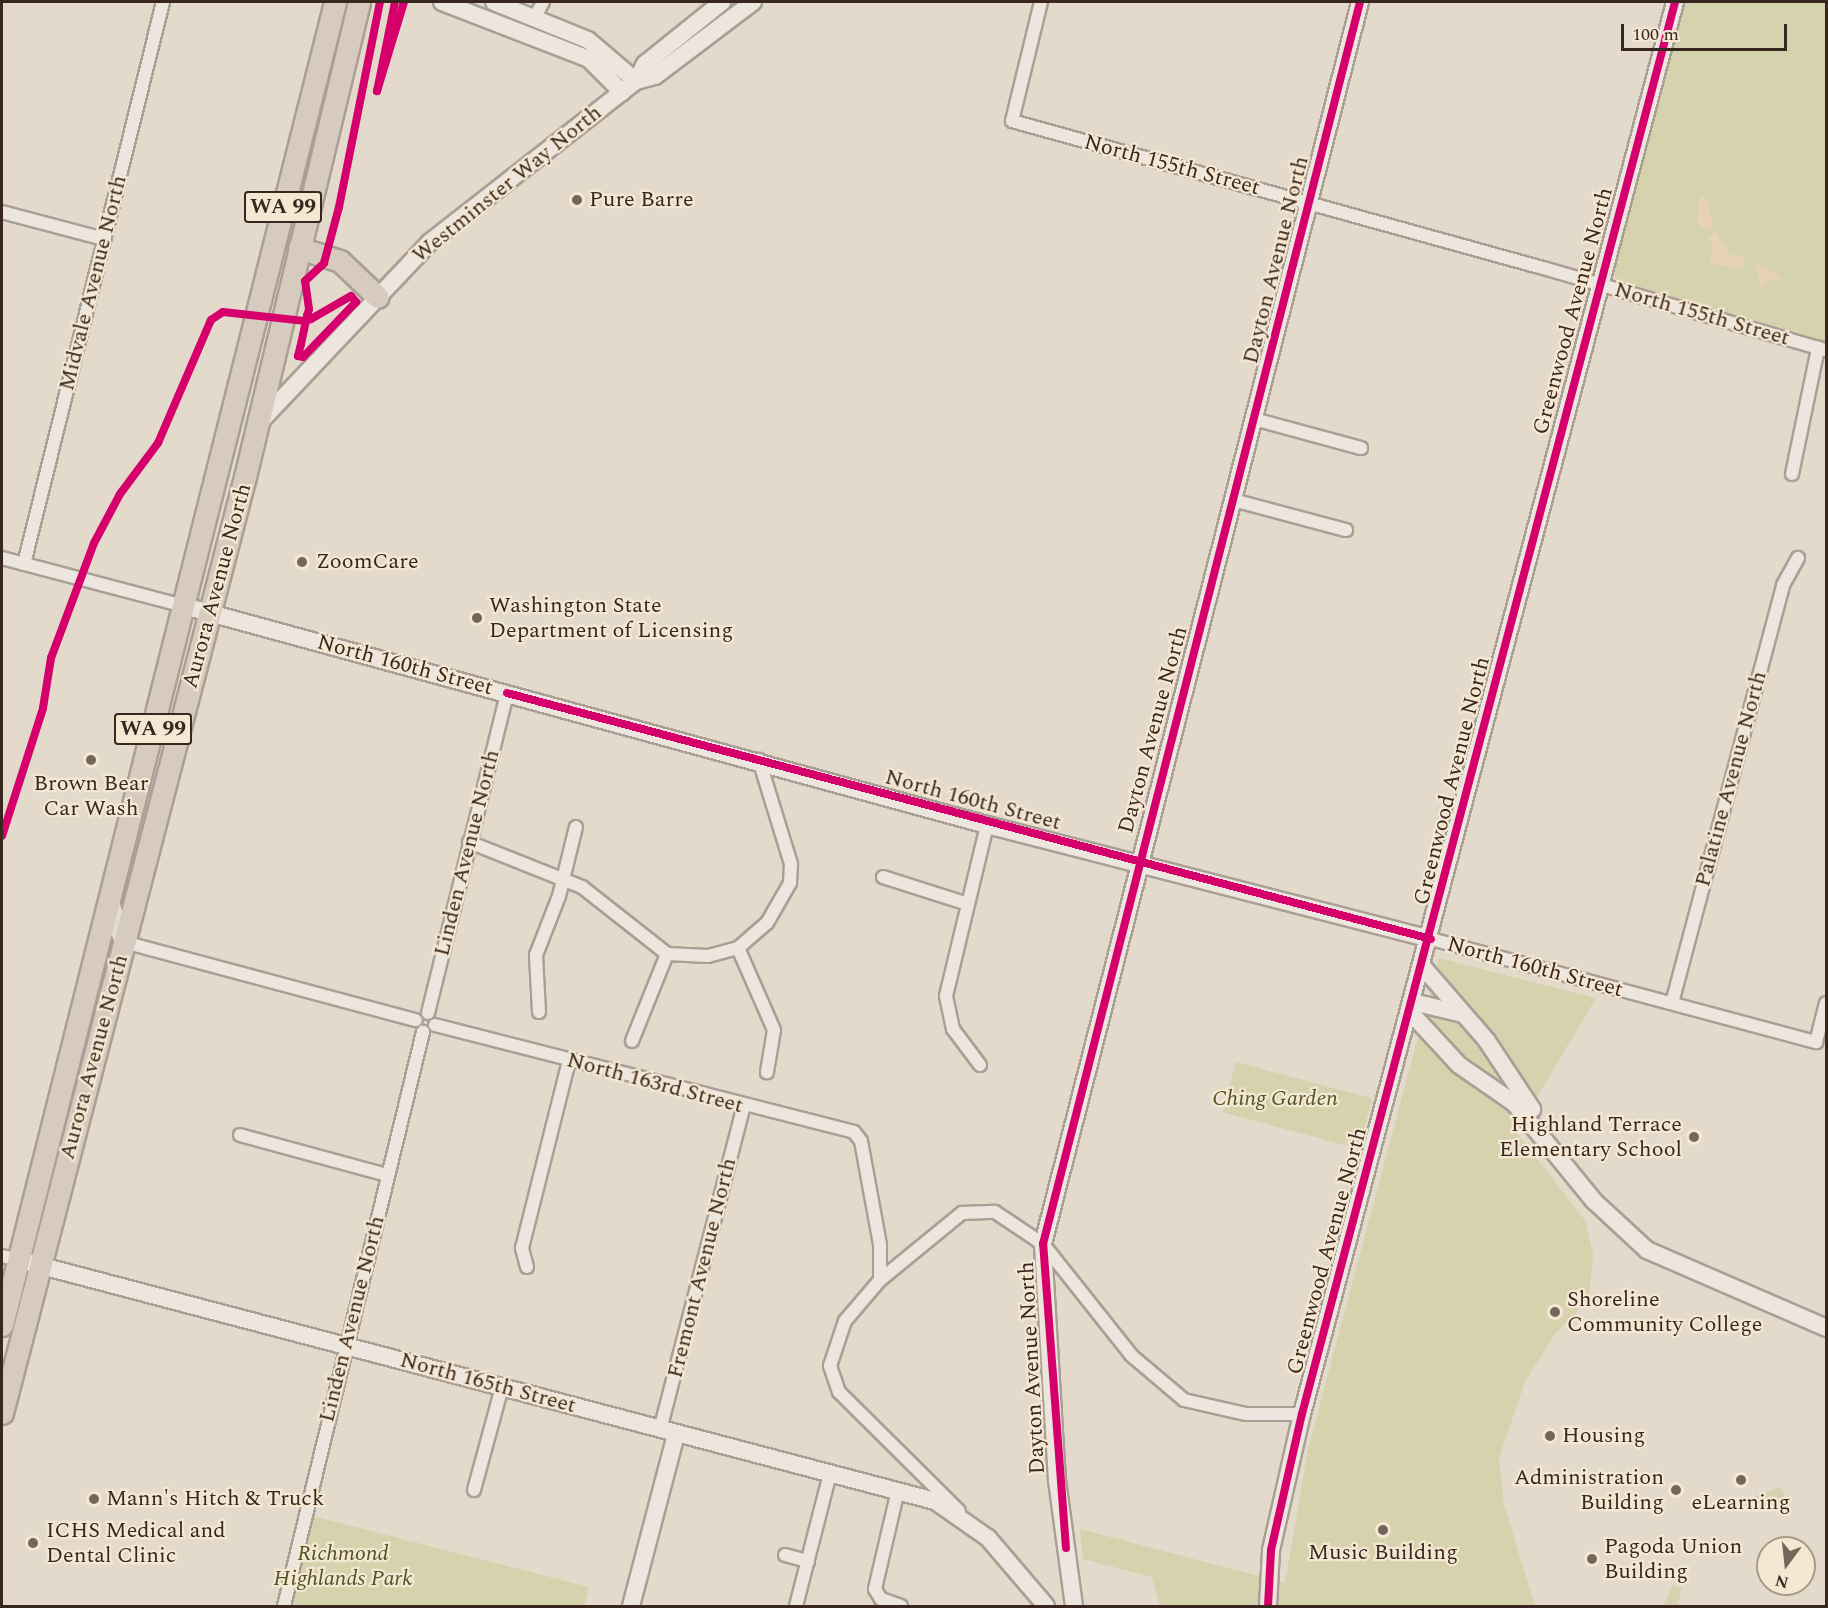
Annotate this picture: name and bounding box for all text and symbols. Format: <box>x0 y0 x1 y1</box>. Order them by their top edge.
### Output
scale bar <box>1624 12 1790 50</box>
text: 100 m <box>1632 21 1679 48</box>
street label: Westminster Way North <box>407 99 607 269</box>
street label: North 155th Street <box>1081 129 1263 201</box>
street label: Dayton Avenue North <box>1237 153 1315 367</box>
street label: Midvale Avenue North <box>53 173 133 393</box>
street label: Greenwood Avenue North <box>1527 185 1619 437</box>
place label: Pure Barre <box>589 187 694 213</box>
road number: WA 99 <box>244 189 322 225</box>
marker: Pure Barre <box>570 193 584 207</box>
street label: North 155th Street <box>1611 276 1793 352</box>
street label: Aurora Avenue North <box>177 481 257 691</box>
place label: ZoomCare <box>316 549 419 575</box>
marker: ZoomCare <box>293 553 311 571</box>
place label: Washington State Department of Licensing <box>489 592 733 644</box>
marker: Washington State Department of Licensing <box>470 611 484 625</box>
street label: Dayton Avenue North <box>1113 624 1193 836</box>
street label: North 160th Street <box>314 629 496 701</box>
street label: Greenwood Avenue North <box>1408 654 1496 908</box>
street label: Palatine Avenue North <box>1690 668 1772 890</box>
road number: WA 99 <box>114 711 192 747</box>
street label: Linden Avenue North <box>429 747 505 959</box>
marker: Brown Bear Car Wash <box>84 753 98 767</box>
street label: North 160th Street <box>882 764 1064 836</box>
place label: Brown Bear Car Wash <box>34 770 148 822</box>
street label: North 160th Street <box>1444 931 1626 1003</box>
street label: Aurora Avenue North <box>54 952 134 1162</box>
street label: North 163rd Street <box>564 1047 746 1119</box>
park label: Ching Garden <box>1212 1086 1338 1112</box>
place label: Highland Terrace Elementary School <box>1499 1111 1682 1162</box>
street label: Greenwood Avenue North <box>1281 1125 1373 1377</box>
marker: Highland Terrace Elementary School <box>1687 1130 1701 1144</box>
street label: Fremont Avenue North <box>662 1155 742 1381</box>
street label: Linden Avenue North <box>314 1213 390 1425</box>
street label: Dayton Avenue North <box>1013 1261 1051 1475</box>
place label: Shoreline Community College <box>1567 1286 1762 1338</box>
marker: Shoreline Community College <box>1548 1305 1562 1319</box>
street label: North 165th Street <box>397 1347 579 1419</box>
place label: Housing <box>1562 1423 1645 1449</box>
marker: Housing <box>1543 1429 1557 1443</box>
place label: Administration Building <box>1514 1464 1664 1516</box>
marker: eLearning <box>1734 1473 1748 1487</box>
marker: Administration Building <box>1669 1483 1683 1497</box>
place label: Mann's Hitch & Truck <box>106 1486 324 1512</box>
place label: eLearning <box>1691 1490 1791 1516</box>
marker: Mann's Hitch & Truck <box>87 1492 101 1506</box>
place label: ICHS Medical and Dental Clinic <box>46 1517 225 1568</box>
marker: Music Building <box>1376 1523 1390 1537</box>
place label: Pagoda Union Building <box>1604 1533 1742 1585</box>
marker: ICHS Medical and Dental Clinic <box>24 1534 42 1552</box>
north arrow <box>1756 1536 1816 1596</box>
park label: Richmond Highlands Park <box>274 1540 412 1592</box>
place label: Music Building <box>1308 1540 1458 1566</box>
marker: Pagoda Union Building <box>1585 1552 1599 1566</box>
text: N <box>1772 1568 1791 1595</box>

